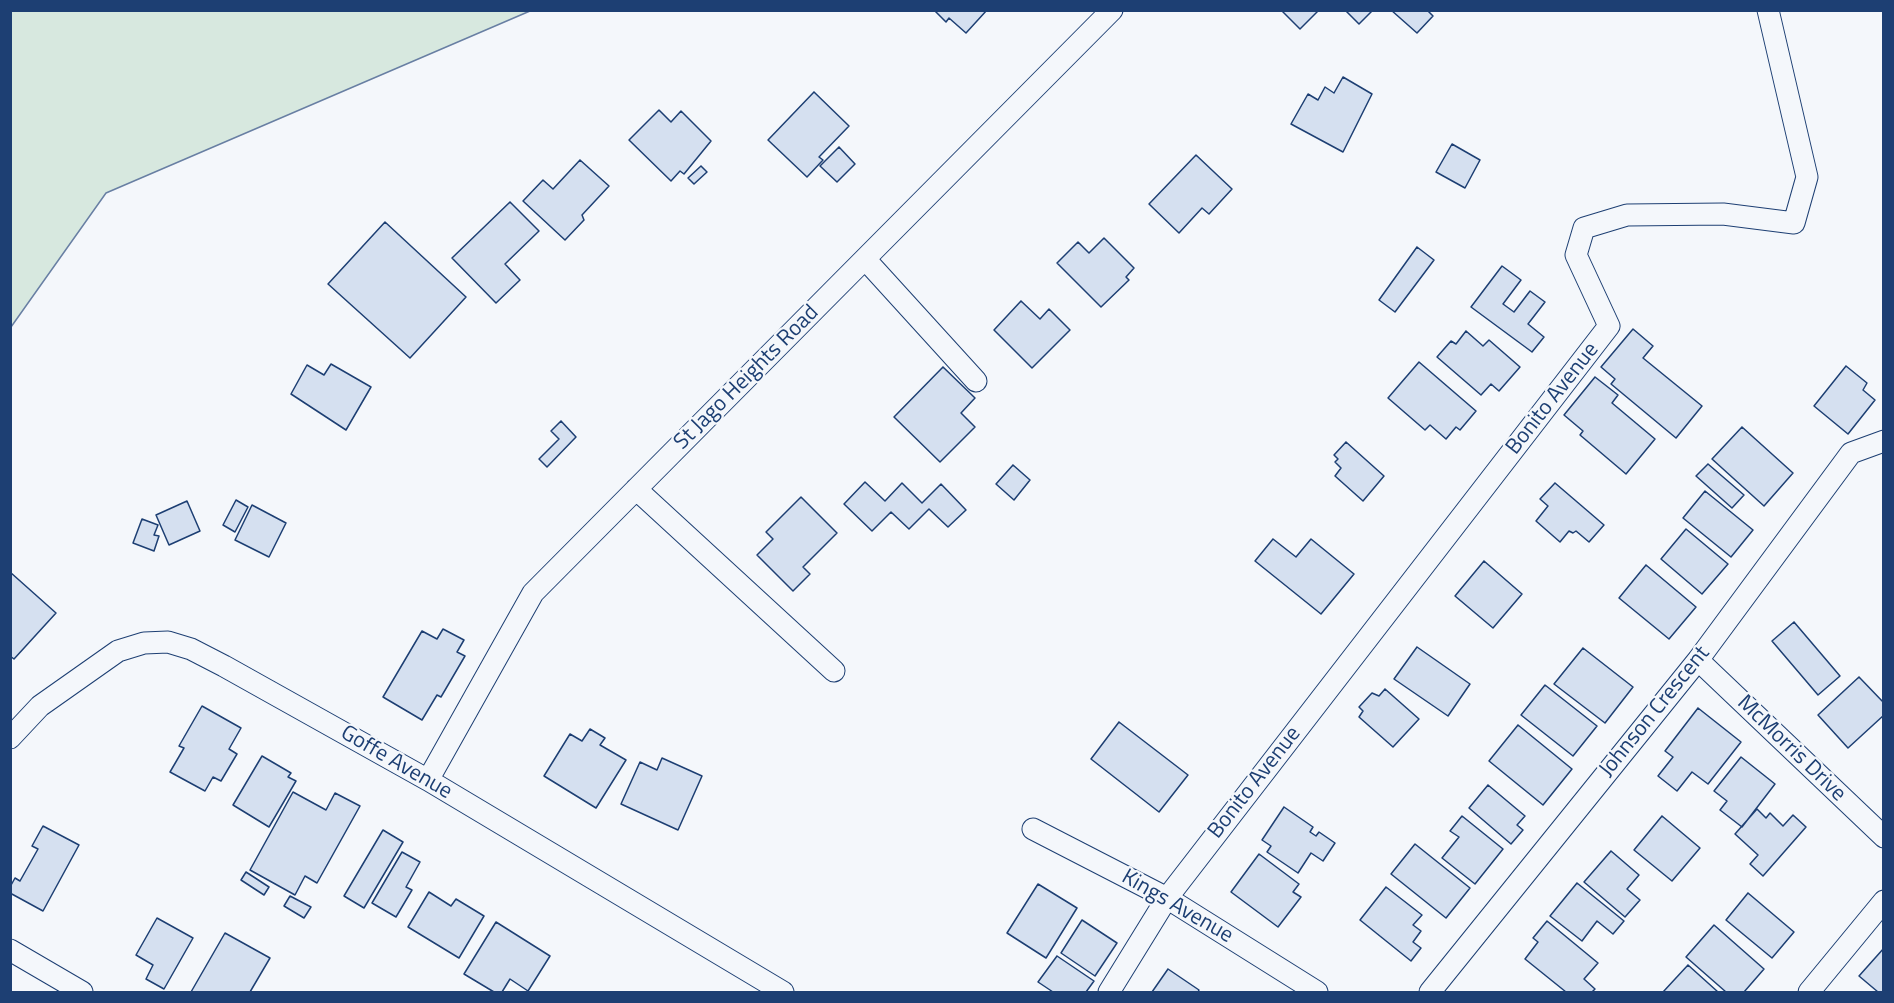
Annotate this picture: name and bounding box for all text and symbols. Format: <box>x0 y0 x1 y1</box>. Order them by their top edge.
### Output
street label: St Jago Heights Road <box>669 300 825 456</box>
street label: Bonito Avenue <box>1501 338 1605 460</box>
street label: Johnson Crescent <box>1594 641 1716 783</box>
street label: McMorris Drive <box>1731 690 1851 808</box>
street label: Goffe Avenue <box>336 720 456 806</box>
street label: Bonito Avenue <box>1203 722 1307 844</box>
street label: Kings Avenue <box>1117 864 1237 950</box>

